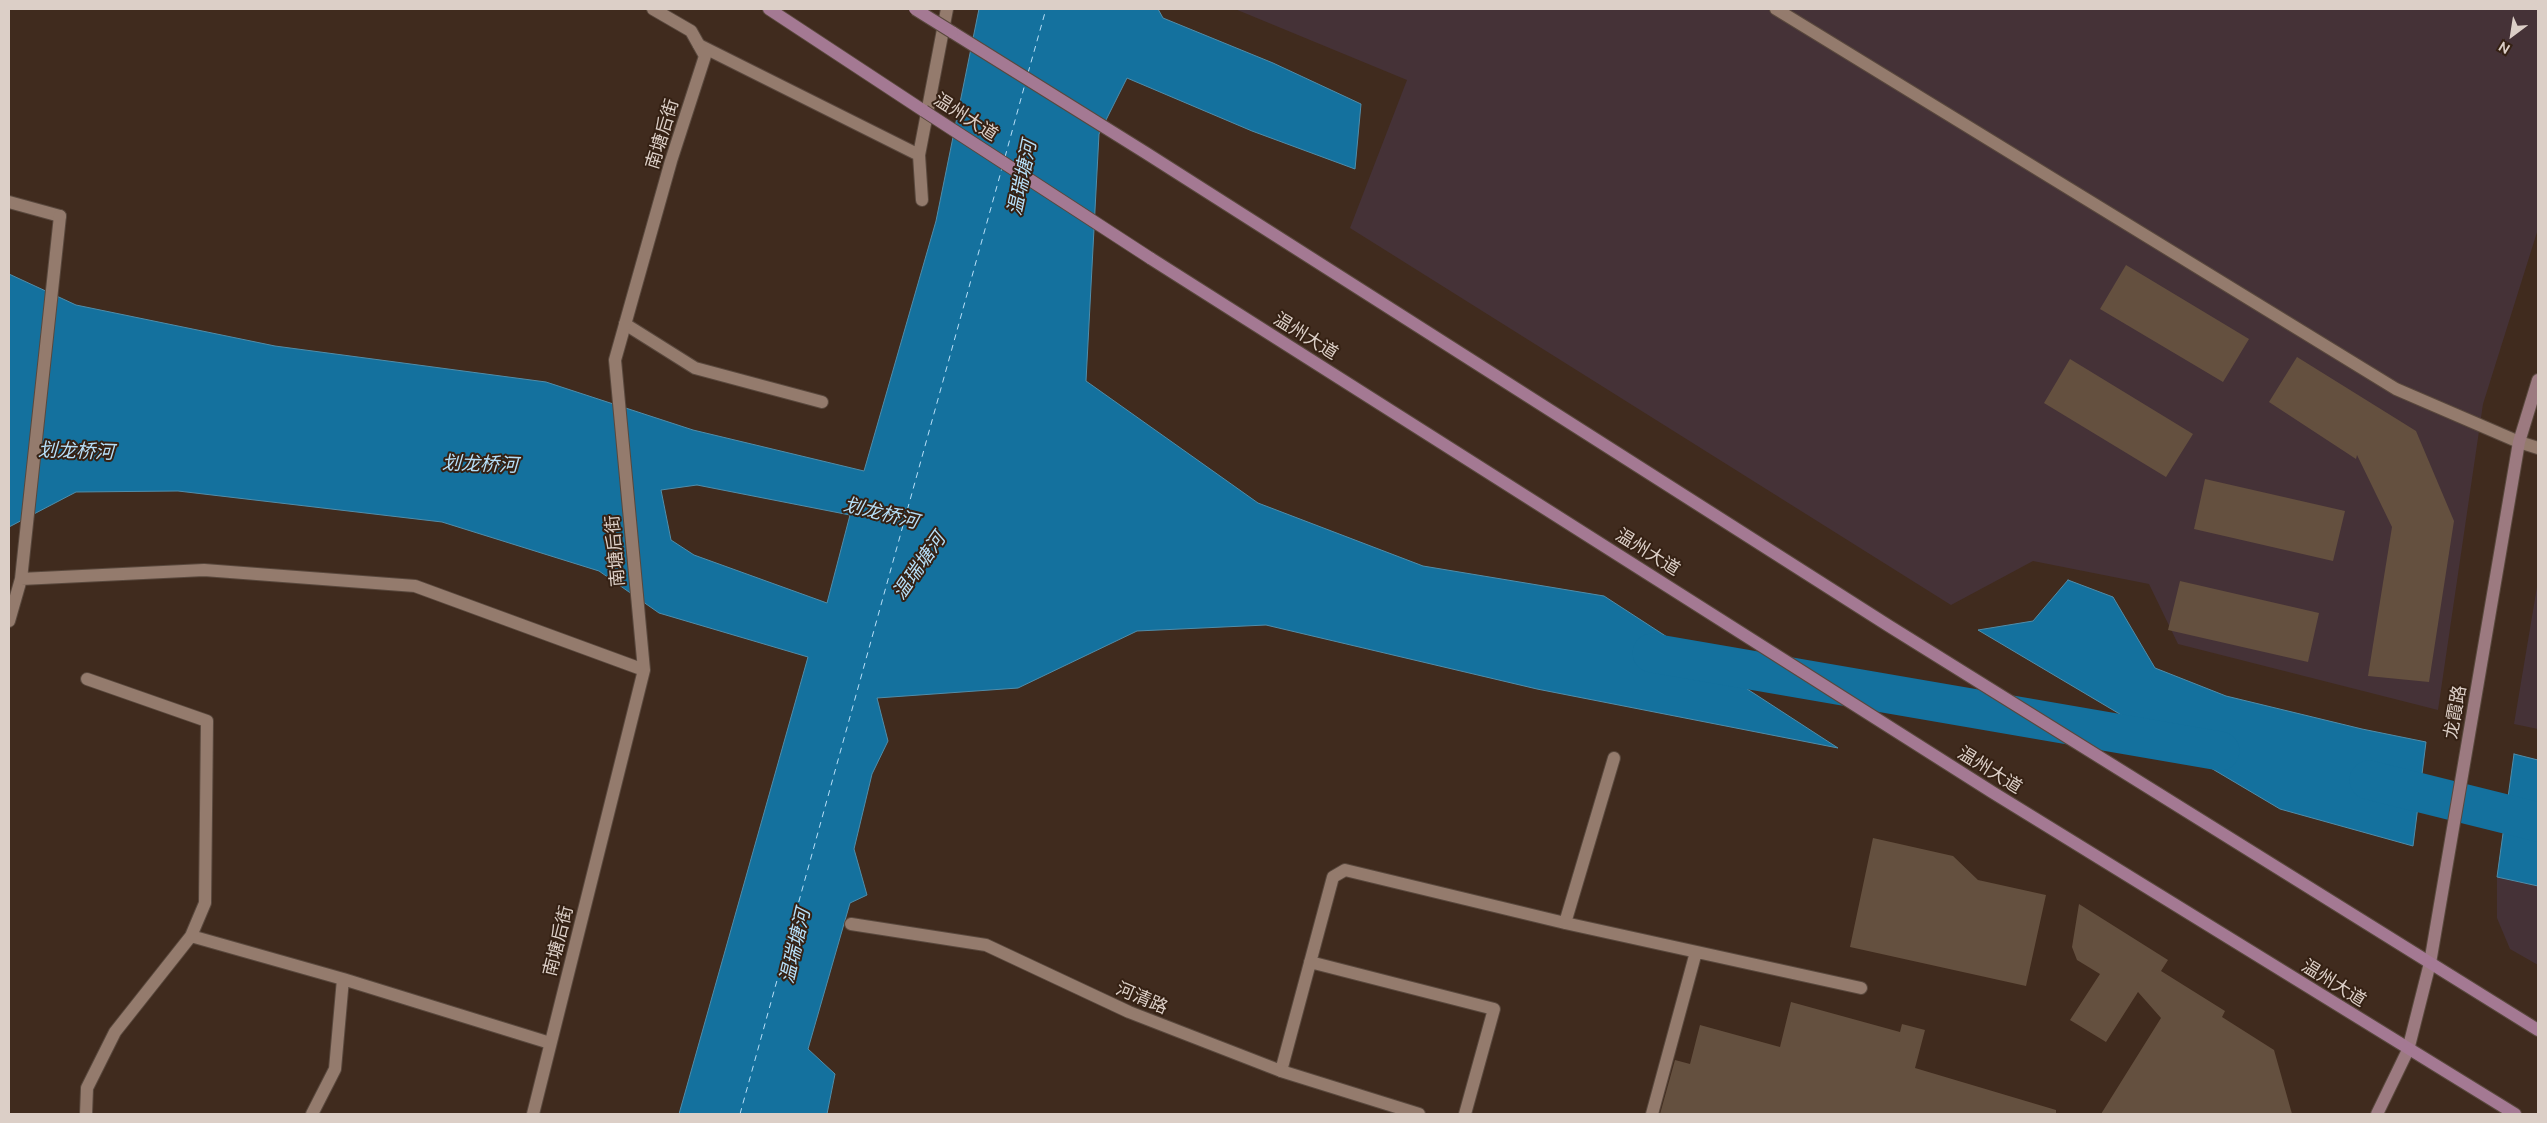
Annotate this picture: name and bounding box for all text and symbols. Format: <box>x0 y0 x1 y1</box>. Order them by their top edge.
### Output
north arrow <box>2487 10 2537 60</box>
text: N <box>2496 38 2513 57</box>
street label: 温州大道 <box>930 88 1002 146</box>
street label: 南塘后街 <box>641 96 683 172</box>
water label: 温瑞塘河 <box>1003 138 1041 218</box>
street label: 温州大道 <box>1270 308 1342 364</box>
water label: 划龙桥河 <box>38 438 114 464</box>
water label: 划龙桥河 <box>442 451 518 477</box>
water label: 划龙桥河 <box>841 493 921 533</box>
street label: 南塘后街 <box>601 514 629 588</box>
street label: 温州大道 <box>1612 524 1684 580</box>
water label: 温瑞塘河 <box>888 528 950 604</box>
street label: 龙霞路 <box>2440 684 2470 740</box>
street label: 温州大道 <box>1954 742 2026 798</box>
street label: 南塘后街 <box>539 903 577 979</box>
water label: 温瑞塘河 <box>775 906 815 986</box>
street label: 温州大道 <box>2298 955 2370 1011</box>
street label: 河清路 <box>1113 978 1171 1018</box>

